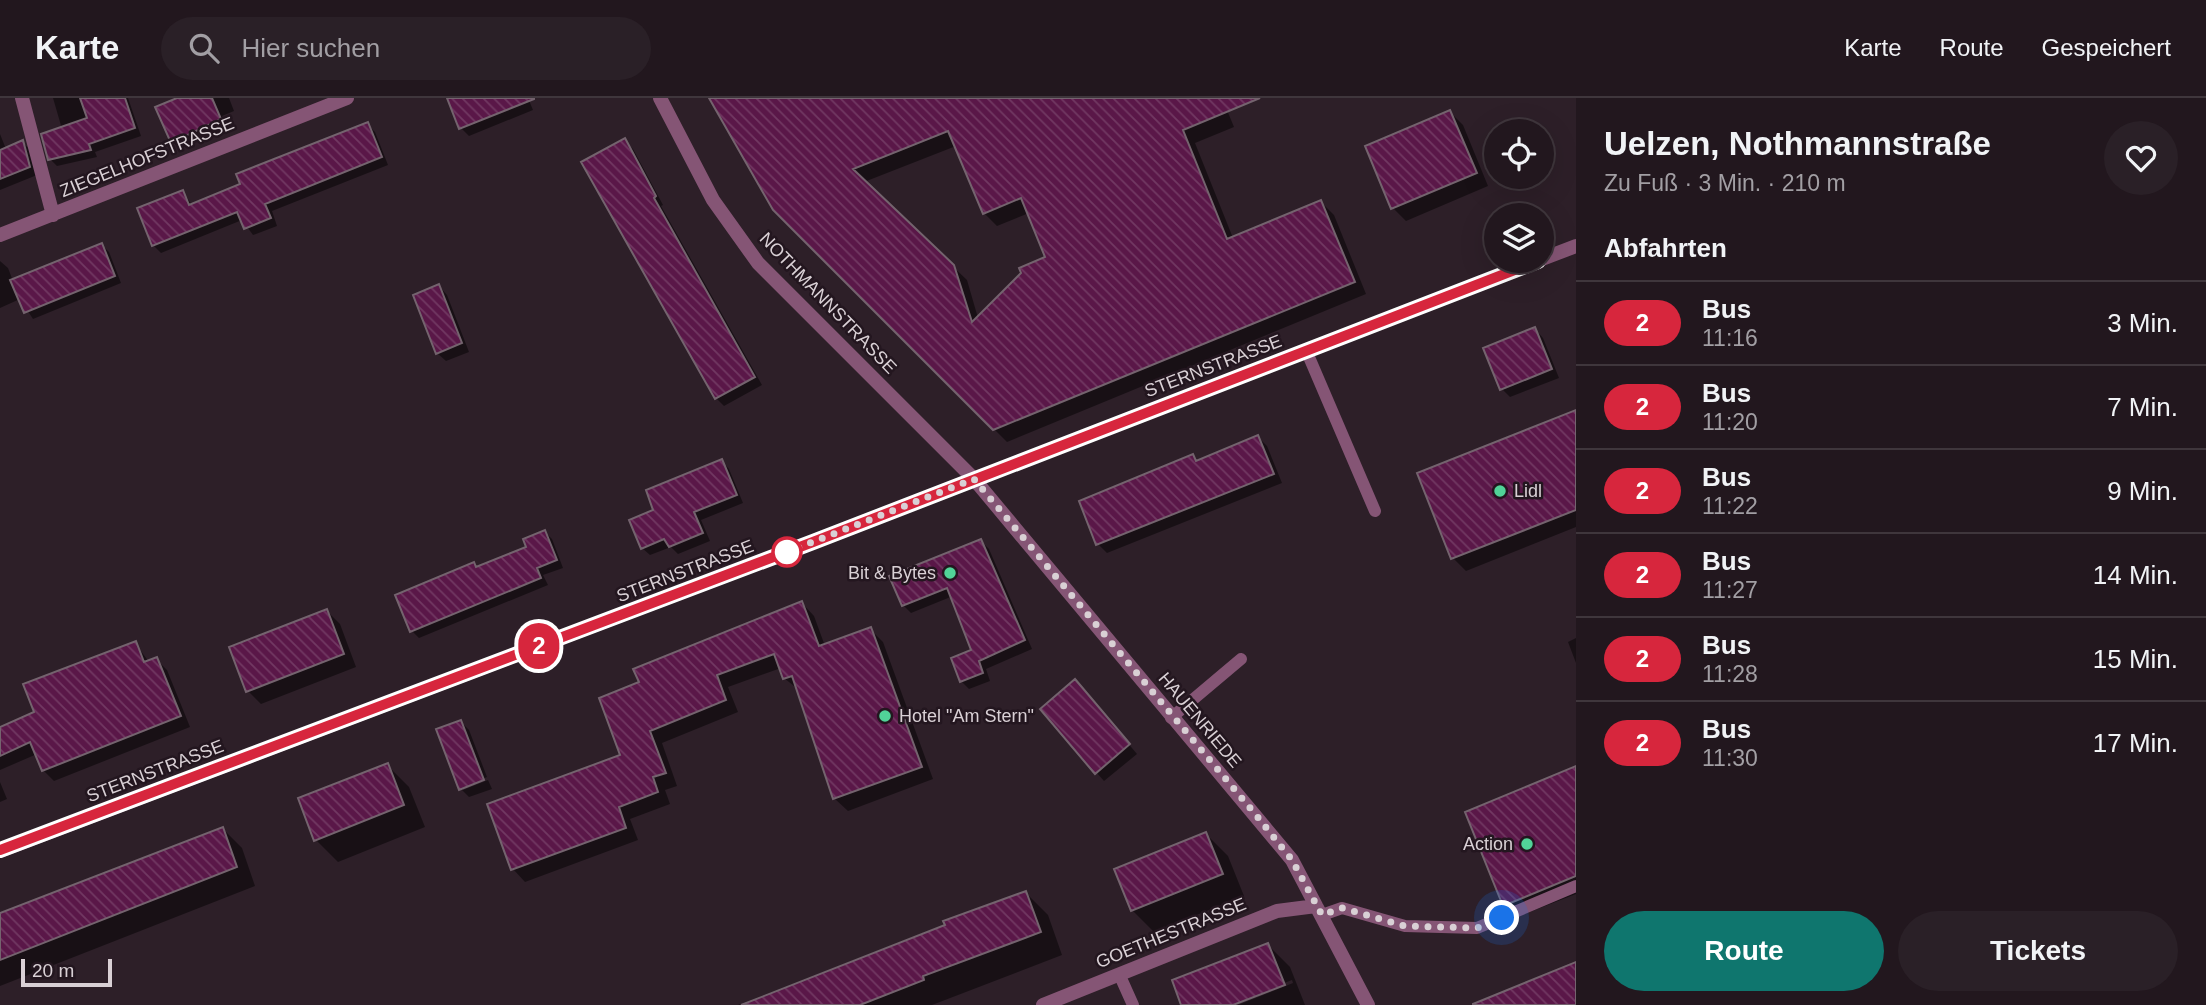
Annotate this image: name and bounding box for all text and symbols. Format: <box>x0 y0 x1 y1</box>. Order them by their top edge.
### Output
search box <box>161 17 651 80</box>
text: Karte <box>35 29 119 66</box>
icon: search <box>185 29 223 67</box>
text: Hier suchen <box>241 33 380 63</box>
text: Karte <box>1844 34 1902 61</box>
text: Route <box>1940 34 2004 61</box>
text: Gespeichert <box>2042 34 2171 61</box>
street label: ZIEGELHOFSTRASSE <box>57 113 237 201</box>
map controls <box>1484 119 1554 273</box>
button: locate <box>1484 119 1554 189</box>
button: heart <box>2104 121 2178 195</box>
text: Uelzen, Nothmannstraße <box>1604 125 1991 162</box>
text: Zu Fuß · 3 Min. · 210 m <box>1604 170 1846 196</box>
button: layers <box>1484 203 1554 273</box>
street label: NOTHMANNSTRASSE <box>756 228 900 378</box>
text: Abfahrten <box>1604 233 1727 263</box>
text: Bus <box>1702 294 1751 324</box>
text: 3 Min. <box>2107 308 2178 338</box>
text: 2 <box>1636 309 1649 336</box>
text: 11:16 <box>1702 325 1758 351</box>
street label: STERNSTRASSE <box>1142 331 1284 401</box>
text: Bus <box>1702 378 1751 408</box>
text: 7 Min. <box>2107 392 2178 422</box>
text: 2 <box>1636 393 1649 420</box>
text: 11:20 <box>1702 409 1758 435</box>
text: Bus <box>1702 462 1751 492</box>
text: 9 Min. <box>2107 476 2178 506</box>
text: 2 <box>1636 477 1649 504</box>
place label: Lidl <box>1514 481 1542 501</box>
marker: Lidl <box>1492 483 1508 499</box>
text: 11:22 <box>1702 493 1758 519</box>
street label: STERNSTRASSE <box>614 536 756 606</box>
unlabelled marker <box>772 537 802 567</box>
text: Bus <box>1702 546 1751 576</box>
text: 14 Min. <box>2093 560 2178 590</box>
text: 2 <box>1636 561 1649 588</box>
place label: Bit & Bytes <box>848 563 936 583</box>
marker: Bit & Bytes <box>942 565 958 581</box>
text: 11:27 <box>1702 577 1758 603</box>
line badge: 2 <box>516 623 562 669</box>
text: Bus <box>1702 630 1751 660</box>
text: 2 <box>532 632 546 659</box>
text: 15 Min. <box>2093 644 2178 674</box>
text: 2 <box>1636 645 1649 672</box>
text: 11:28 <box>1702 661 1758 687</box>
street label: HAUENRIEDE <box>1154 668 1246 772</box>
place label: Hotel "Am Stern" <box>899 706 1034 726</box>
marker: Hotel "Am Stern" <box>877 708 893 724</box>
text: Bus <box>1702 714 1751 744</box>
text: 17 Min. <box>2093 728 2178 758</box>
text: 2 <box>1636 729 1649 756</box>
street label: STERNSTRASSE <box>84 736 226 806</box>
text: 11:30 <box>1702 745 1758 771</box>
place label: Action <box>1463 834 1513 854</box>
marker: Action <box>1519 836 1535 852</box>
street label: GOETHESTRASSE <box>1093 894 1249 972</box>
your location <box>1484 900 1519 935</box>
button: Route <box>1604 911 1884 991</box>
button: Tickets <box>1898 911 2178 991</box>
scale bar <box>21 956 112 988</box>
text: 20 m <box>32 960 74 981</box>

